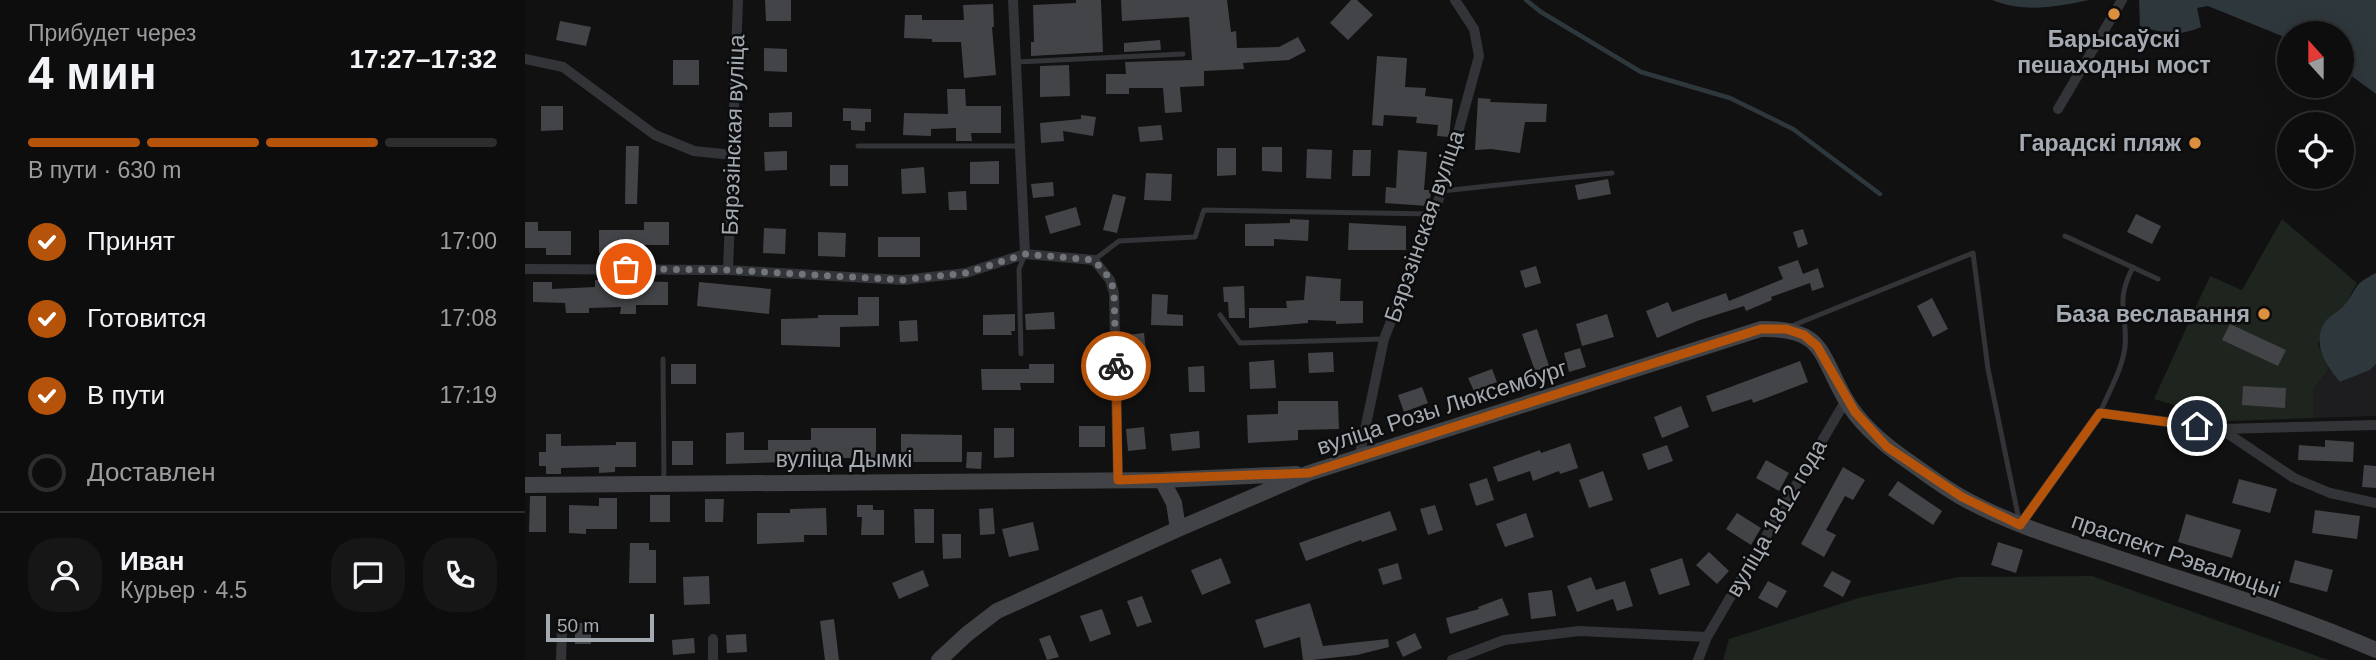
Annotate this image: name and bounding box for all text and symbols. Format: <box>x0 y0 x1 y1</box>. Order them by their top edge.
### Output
marker: Барысаўскі пешаходны мост <box>2106 6 2122 22</box>
text: Прибудет через <box>28 20 196 46</box>
north arrow <box>2277 21 2354 98</box>
map controls <box>2277 21 2354 189</box>
place label: Барысаўскі пешаходны мост <box>2017 26 2211 78</box>
street label: Бярэзінская вуліца <box>716 34 750 236</box>
text: 17:27–17:32 <box>350 44 497 74</box>
text: 4 мин <box>28 47 156 99</box>
button: locate <box>2277 112 2354 189</box>
street label: Бярэзінская вуліца <box>1379 127 1469 325</box>
place label: Гарадскі пляж <box>2019 130 2182 156</box>
marker: Гарадскі пляж <box>2187 135 2203 151</box>
text: В пути · 630 m <box>28 157 181 183</box>
icon: check <box>28 223 66 261</box>
text: Принят <box>87 226 175 256</box>
text: 17:00 <box>439 228 497 254</box>
pin <box>596 239 656 299</box>
icon: bag <box>607 250 645 288</box>
icon: check <box>28 300 66 338</box>
place label: База веславання <box>2056 301 2250 327</box>
text: Готовится <box>87 303 206 333</box>
text: 17:08 <box>439 305 497 331</box>
marker: База веславання <box>2256 306 2272 322</box>
courier <box>1081 331 1151 401</box>
icon: bike <box>1097 347 1135 385</box>
street label: вуліца Розы Люксембург <box>1314 354 1570 460</box>
icon: check <box>28 377 66 415</box>
text: В пути <box>87 380 165 410</box>
text: 17:19 <box>439 382 497 408</box>
pin <box>2167 396 2227 456</box>
icon: home <box>2178 407 2216 445</box>
street label: вуліца 1812 года <box>1720 434 1832 601</box>
street label: вуліца Дымкі <box>776 446 912 472</box>
text: Доставлен <box>87 457 216 487</box>
street label: праспект Рэвалюцыі <box>2068 507 2284 603</box>
button: person <box>28 538 102 612</box>
button: chat <box>331 538 405 612</box>
button: phone <box>423 538 497 612</box>
text: Иван <box>120 546 185 576</box>
text: Курьер · 4.5 <box>120 577 247 603</box>
scale bar <box>546 611 655 643</box>
text: 50 m <box>557 615 599 636</box>

